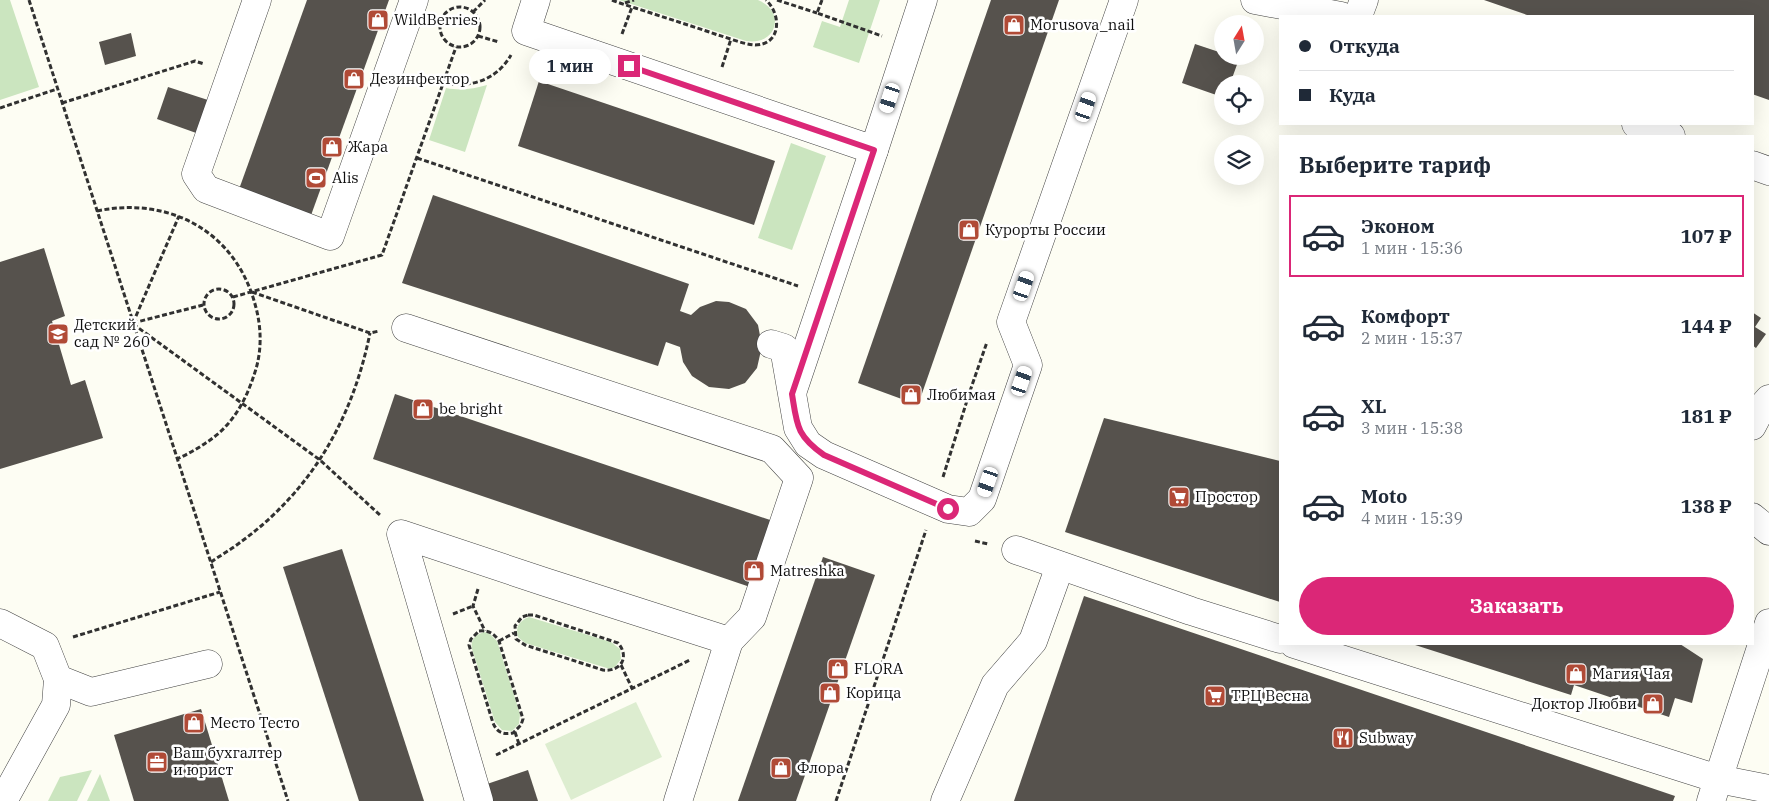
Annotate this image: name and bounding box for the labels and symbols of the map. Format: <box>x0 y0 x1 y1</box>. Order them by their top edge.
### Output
shop icon: WildBerries <box>366 8 390 32</box>
place label: WildBerries <box>394 10 478 29</box>
shop icon: Morusova_nail <box>1002 13 1026 37</box>
place label: Morusova_nail <box>1030 15 1135 34</box>
north arrow <box>1214 15 1264 65</box>
callout: 1 мин <box>529 48 612 84</box>
route end <box>618 55 640 77</box>
shop icon: Дезинфектор <box>342 67 366 91</box>
place label: Дезинфектор <box>370 69 470 88</box>
car <box>878 81 901 115</box>
car <box>1074 90 1097 124</box>
shop icon: Жара <box>320 135 344 159</box>
place label: Жара <box>348 137 388 156</box>
sports icon: Alis <box>304 166 328 190</box>
place label: Alis <box>332 168 359 187</box>
shop icon: Курорты России <box>957 218 981 242</box>
place label: Курорты России <box>985 220 1106 239</box>
car <box>1012 269 1035 303</box>
place label: Детский сад № 260 <box>74 315 150 351</box>
school or university icon: Детский сад № 260 <box>46 322 70 346</box>
car <box>1010 364 1033 398</box>
shop icon: Любимая <box>899 383 923 407</box>
place label: Любимая <box>927 385 996 404</box>
shop icon: be bright <box>411 397 435 421</box>
place label: be bright <box>439 399 503 418</box>
car <box>976 465 999 499</box>
supermarket icon: Простор <box>1167 485 1191 509</box>
place label: Простор <box>1195 487 1258 506</box>
route start <box>937 498 959 520</box>
shop icon: Matreshka <box>742 559 766 583</box>
place label: Matreshka <box>770 561 845 580</box>
shop icon: FLORA <box>826 657 850 681</box>
place label: FLORA <box>854 659 904 678</box>
shop icon: Магия Чая <box>1564 662 1588 686</box>
place label: Магия Чая <box>1592 664 1670 683</box>
shop icon: Корица <box>818 681 842 705</box>
place label: Корица <box>846 683 902 702</box>
supermarket icon: ТРЦ Весна <box>1203 684 1227 708</box>
place label: ТРЦ Весна <box>1231 686 1309 705</box>
shop icon: Доктор Любви <box>1641 692 1665 716</box>
place label: Доктор Любви <box>1532 694 1637 713</box>
shop icon: Место Тесто <box>182 711 206 735</box>
place label: Место Тесто <box>210 713 300 732</box>
restaurant icon: Subway <box>1331 726 1355 750</box>
place label: Subway <box>1359 728 1414 747</box>
place label: Ваш бухгалтер и юрист <box>173 743 282 779</box>
office icon: Ваш бухгалтер и юрист <box>145 750 169 774</box>
shop icon: Флора <box>769 756 793 780</box>
place label: Флора <box>797 758 844 777</box>

